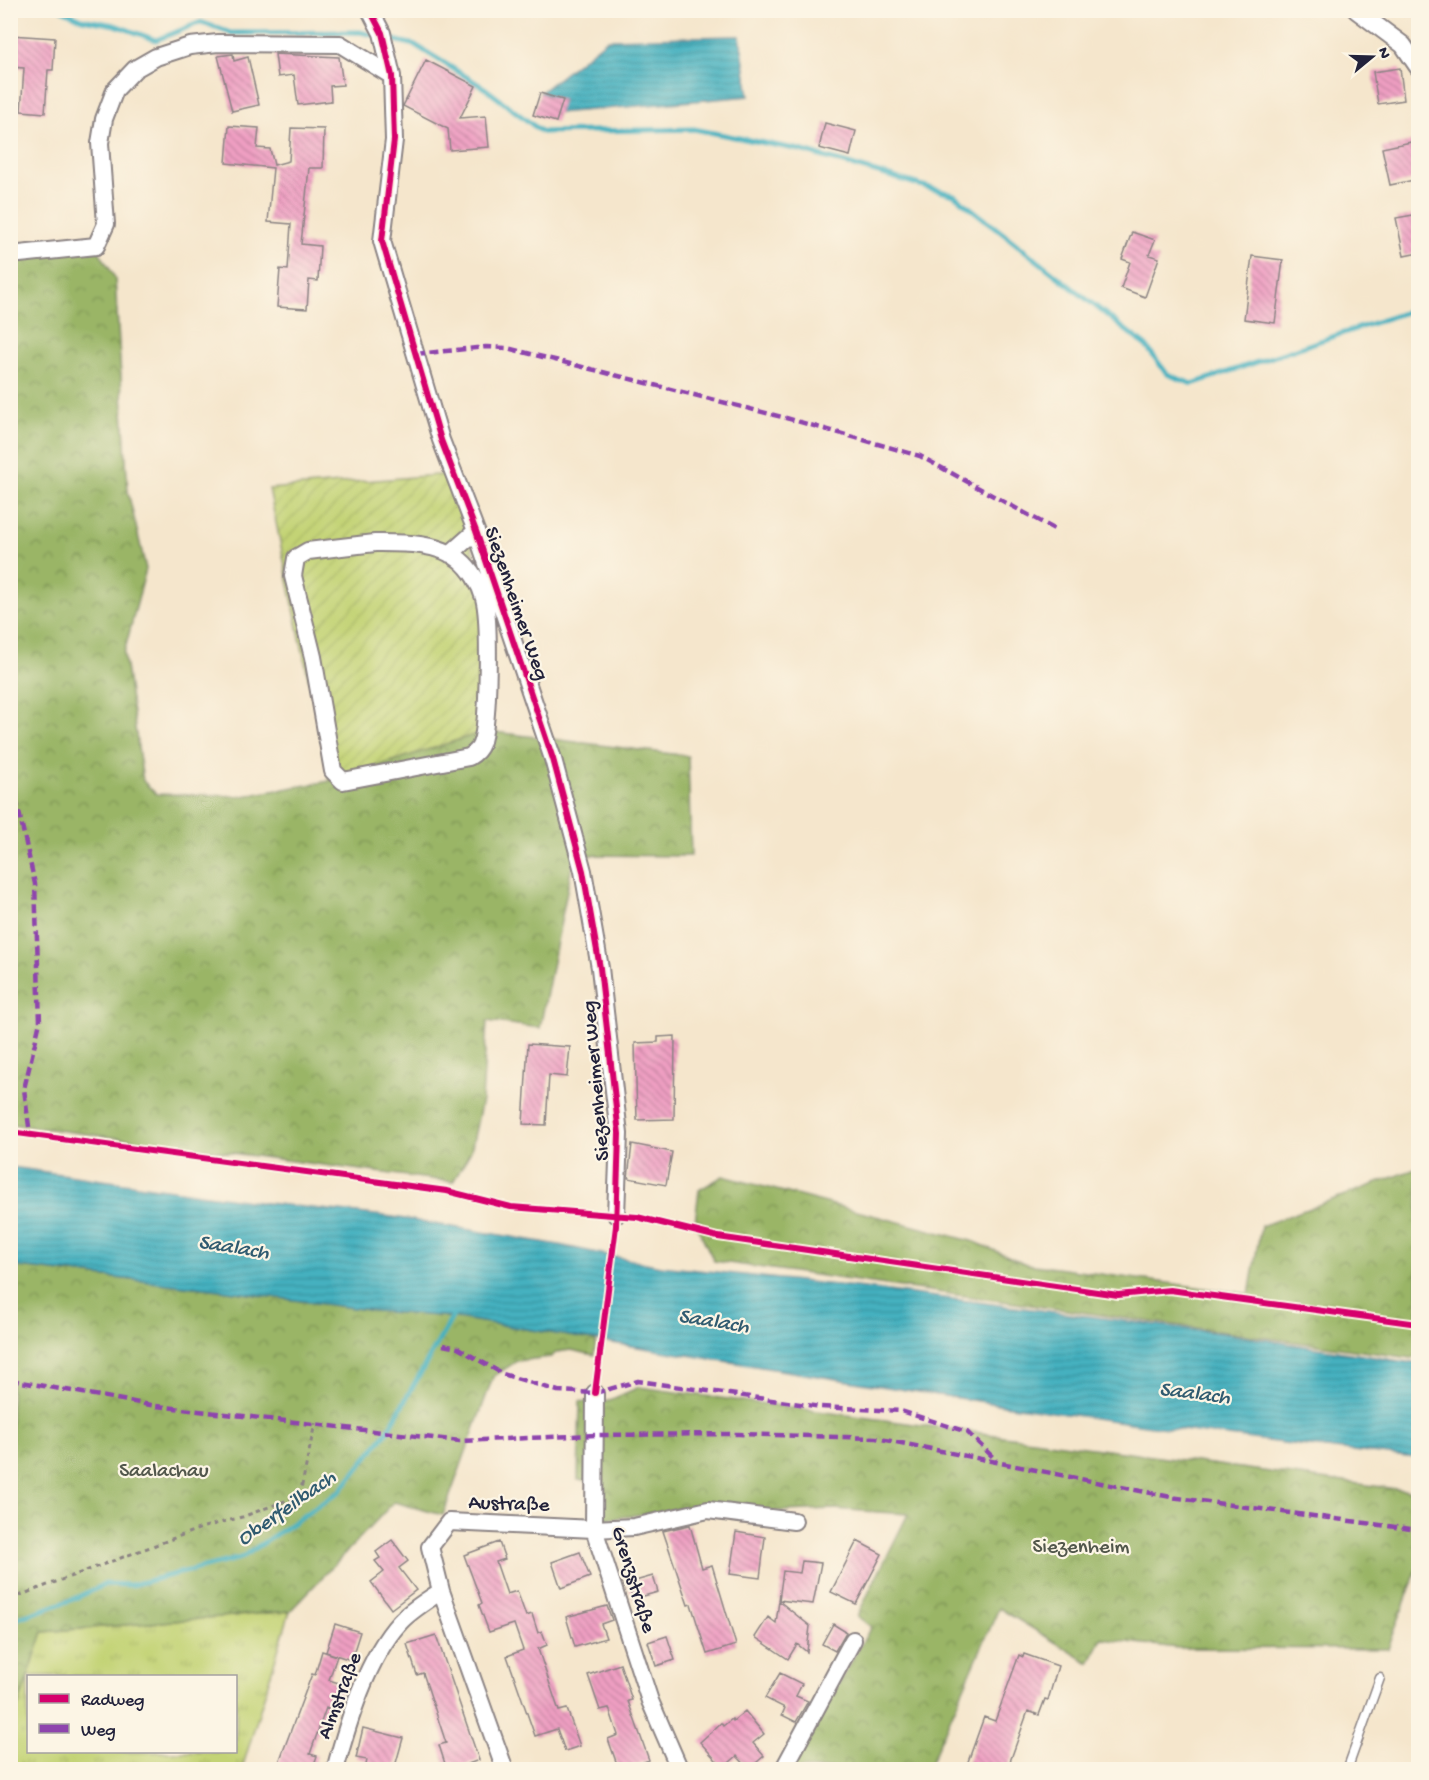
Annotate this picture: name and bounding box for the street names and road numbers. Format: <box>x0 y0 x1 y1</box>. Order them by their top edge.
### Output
street label: Siezenheimer Weg <box>477 524 553 684</box>
street label: Siezenheimer Weg <box>578 1000 617 1162</box>
street label: Austraße <box>468 1492 551 1519</box>
street label: Grenzstraße <box>604 1524 660 1637</box>
street label: Almstraße <box>313 1648 370 1743</box>

